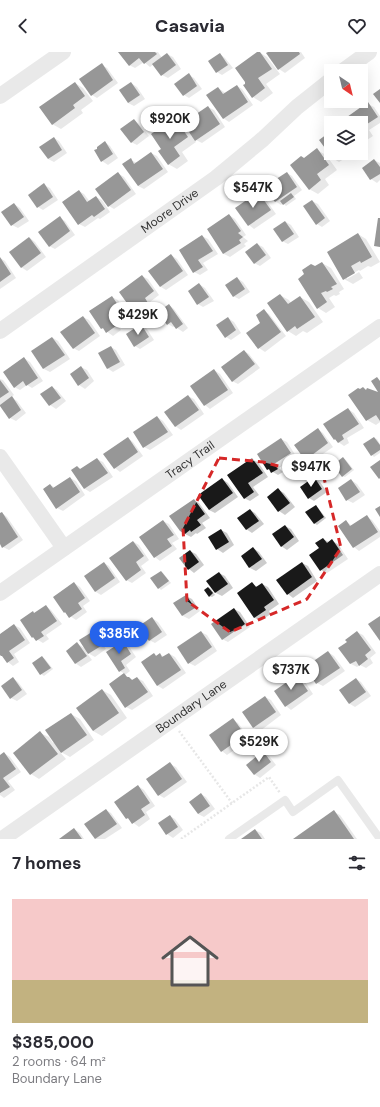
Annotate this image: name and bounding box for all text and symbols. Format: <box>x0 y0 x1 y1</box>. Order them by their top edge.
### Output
text: Casavia <box>155 14 225 38</box>
icon: back <box>12 15 34 37</box>
icon: heart <box>346 15 368 37</box>
north arrow <box>324 64 368 108</box>
map controls <box>324 64 368 160</box>
pin: $920K <box>142 106 198 140</box>
text: $920K <box>149 110 191 127</box>
button: layers <box>324 116 368 160</box>
pin: $547K <box>225 175 281 209</box>
text: $547K <box>233 179 273 196</box>
street label: Moore Drive <box>138 185 202 237</box>
pin: $429K <box>110 302 166 336</box>
text: $429K <box>118 306 158 323</box>
street label: Tracy Trail <box>162 437 218 483</box>
pin: $947K <box>283 454 339 488</box>
text: $947K <box>291 458 331 475</box>
pin: $385K <box>91 621 147 655</box>
text: $385K <box>99 625 139 642</box>
pin: $737K <box>263 657 319 691</box>
text: $737K <box>272 661 310 678</box>
street label: Boundary Lane <box>153 676 230 737</box>
pin: $529K <box>231 729 287 763</box>
text: $529K <box>239 733 279 750</box>
text: 7 homes <box>12 852 81 874</box>
icon: filters <box>346 852 368 874</box>
icon: home <box>154 925 226 997</box>
text: $385,000 <box>12 1031 94 1053</box>
text: 2 rooms · 64 m² <box>12 1053 106 1070</box>
text: Boundary Lane <box>12 1070 102 1087</box>

